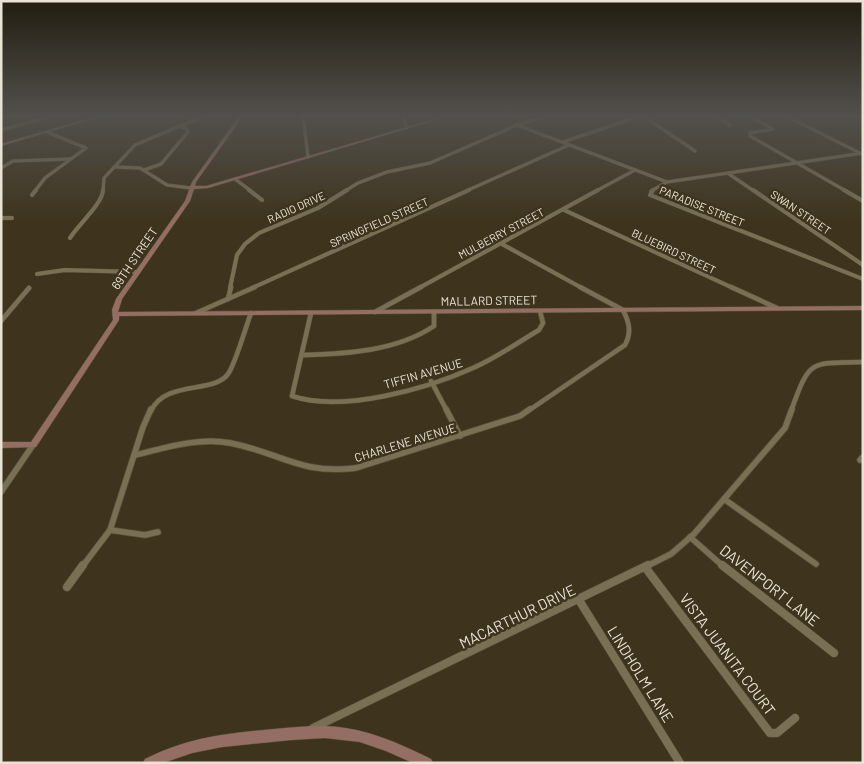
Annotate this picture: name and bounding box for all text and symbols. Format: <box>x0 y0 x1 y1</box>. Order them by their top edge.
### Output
street label: PARADISE STREET <box>658 183 746 229</box>
street label: SWAN STREET <box>768 187 834 237</box>
street label: RADIO DRIVE <box>265 188 327 226</box>
street label: SPRINGFIELD STREET <box>328 194 430 250</box>
street label: MULBERRY STREET <box>456 205 546 261</box>
street label: 69TH STREET <box>108 224 160 292</box>
street label: BLUEBIRD STREET <box>630 226 718 276</box>
street label: MALLARD STREET <box>441 292 538 308</box>
street label: TIFFIN AVENUE <box>382 355 464 391</box>
street label: CHARLENE AVENUE <box>352 420 458 464</box>
street label: DAVENPORT LANE <box>717 541 823 629</box>
street label: MACARTHUR DRIVE <box>456 580 578 652</box>
street label: VISTA JUANITA COURT <box>676 589 780 719</box>
street label: LINDHOLM LANE <box>604 622 678 726</box>

